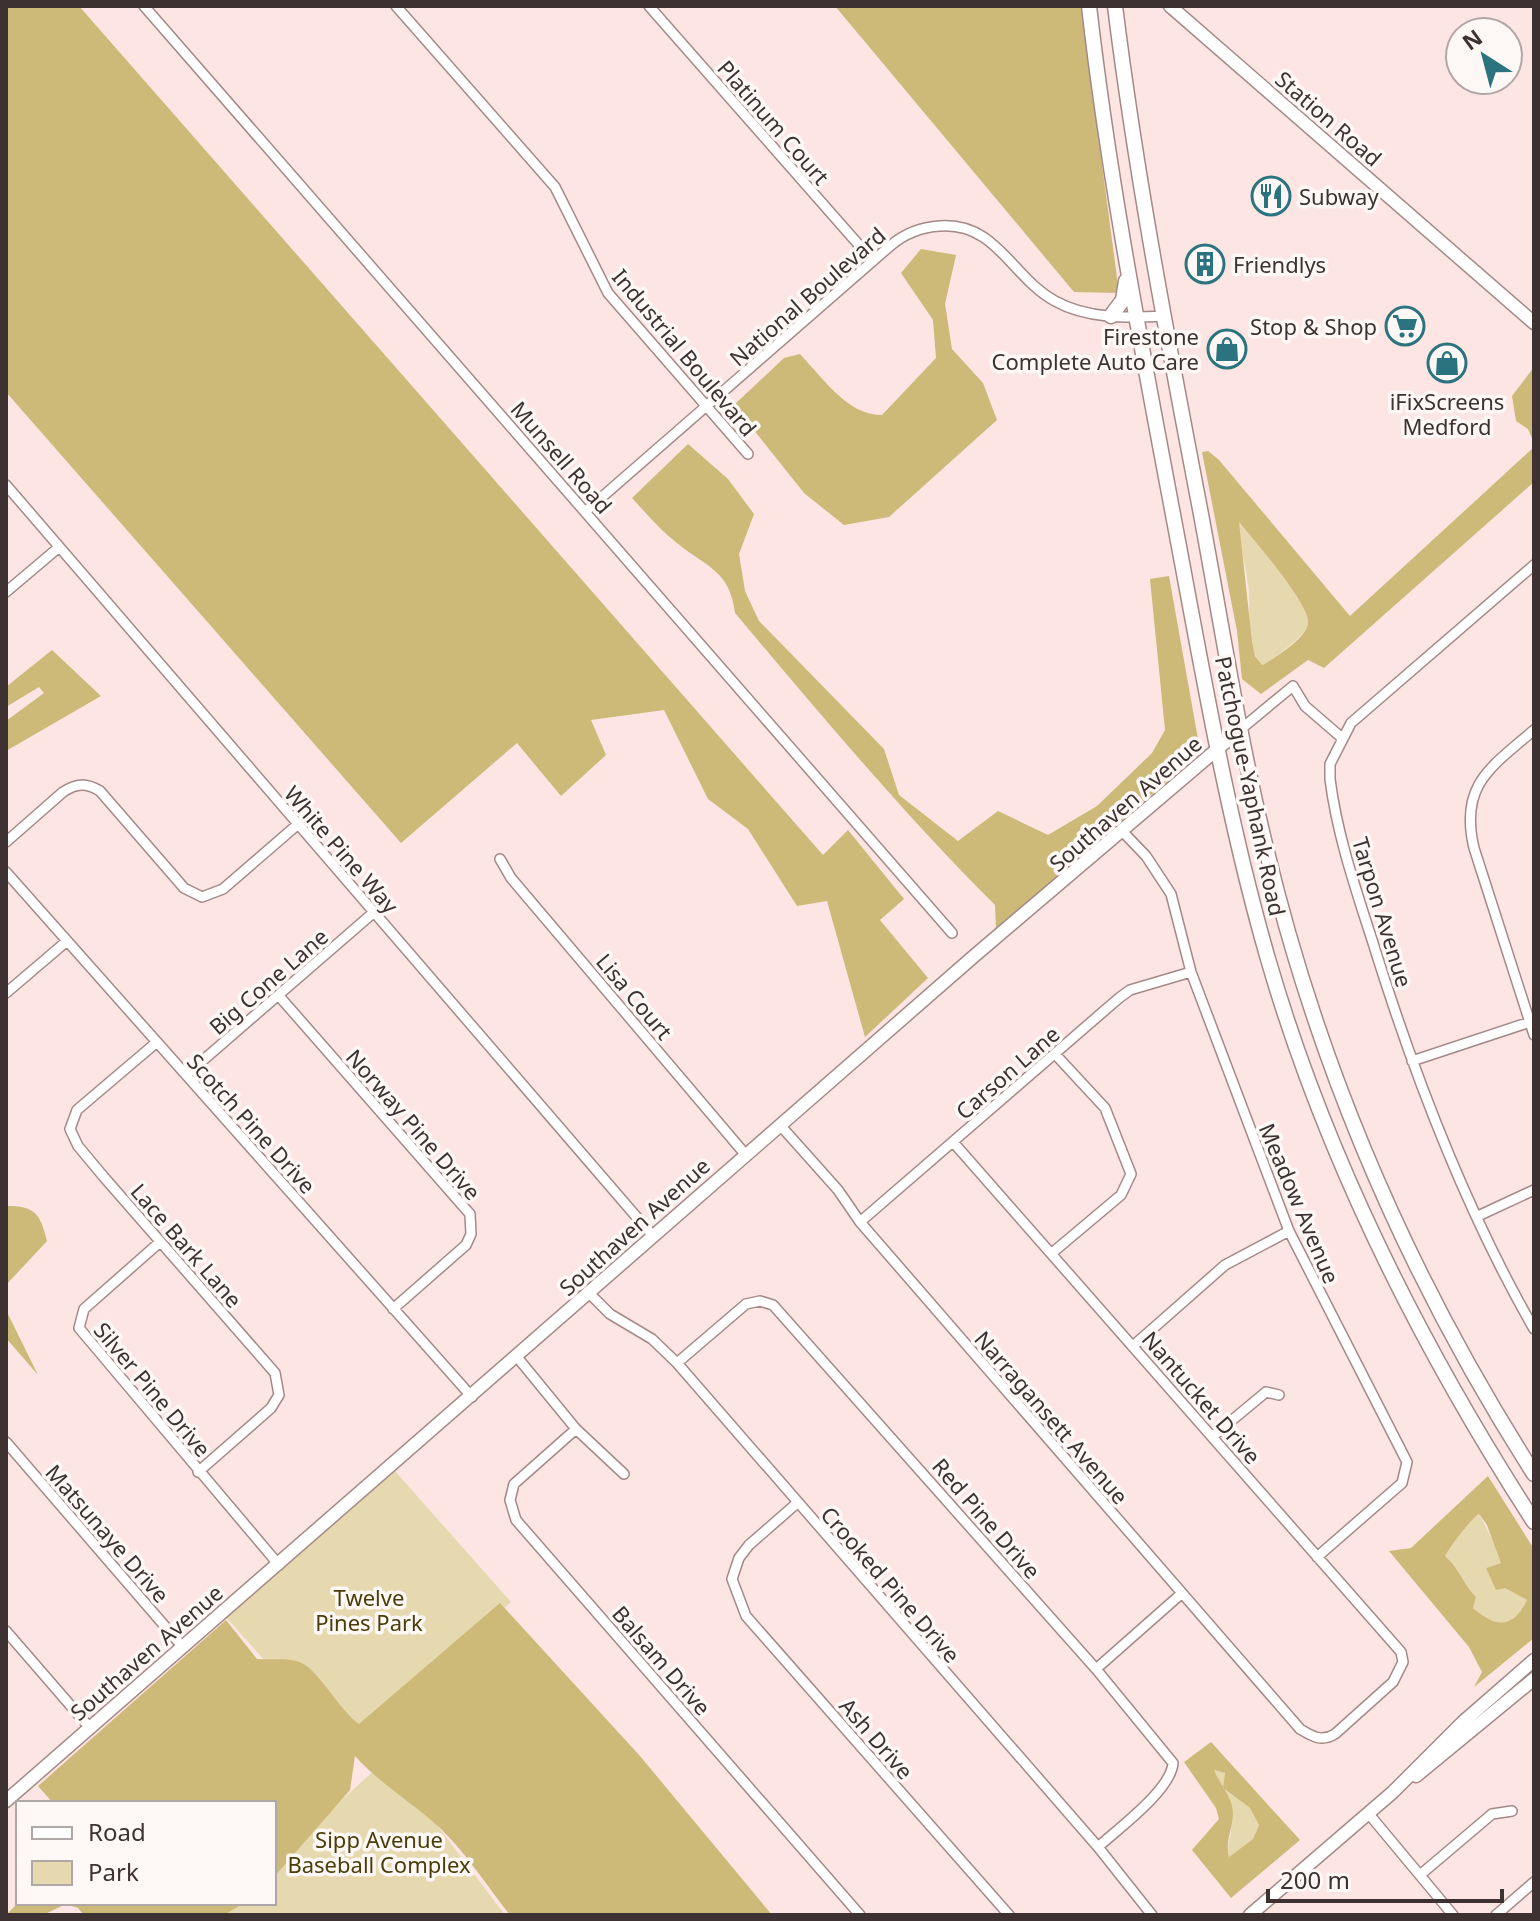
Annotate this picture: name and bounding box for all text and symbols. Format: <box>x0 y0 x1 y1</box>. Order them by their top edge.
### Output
north arrow <box>1444 16 1524 96</box>
text: N <box>1456 22 1488 56</box>
street label: Platinum Court <box>711 53 837 191</box>
street label: Station Road <box>1270 64 1388 172</box>
restaurant icon: Subway <box>1250 175 1292 217</box>
place label: Subway <box>1299 181 1379 211</box>
street label: National Boulevard <box>722 220 892 372</box>
building icon: Friendlys <box>1184 243 1226 285</box>
place label: Friendlys <box>1233 249 1326 279</box>
street label: Industrial Boulevard <box>606 262 764 442</box>
supermarket icon: Stop & Shop <box>1384 305 1426 347</box>
place label: Stop & Shop <box>1250 311 1377 341</box>
place label: Firestone Complete Auto Care <box>992 321 1199 376</box>
shop icon: Firestone Complete Auto Care <box>1206 328 1248 370</box>
shop icon: iFixScreens Medford <box>1426 342 1468 384</box>
place label: iFixScreens Medford <box>1390 386 1504 441</box>
street label: Munsell Road <box>505 394 619 520</box>
street label: Patchogue-Yaphank Road <box>1209 653 1293 919</box>
street label: Southaven Avenue <box>1042 728 1208 878</box>
street label: White Pine Way <box>278 779 406 920</box>
street label: Tarpon Avenue <box>1346 833 1420 991</box>
street label: Big Cone Lane <box>202 921 334 1041</box>
street label: Lisa Court <box>590 947 680 1045</box>
street label: Carson Lane <box>949 1019 1065 1125</box>
street label: Norway Pine Drive <box>340 1042 488 1206</box>
street label: Scotch Pine Drive <box>181 1046 323 1200</box>
street label: Meadow Avenue <box>1253 1118 1347 1288</box>
street label: Southaven Avenue <box>552 1150 716 1302</box>
street label: Lace Bark Lane <box>125 1176 249 1314</box>
street label: Silver Pine Drive <box>88 1315 218 1463</box>
street label: Narragansett Avenue <box>968 1324 1136 1510</box>
street label: Nantucket Drive <box>1136 1324 1268 1470</box>
street label: Red Pine Drive <box>926 1451 1048 1585</box>
street label: Matsunaye Drive <box>40 1457 176 1609</box>
street label: Crooked Pine Drive <box>815 1500 967 1668</box>
street label: Southaven Avenue <box>63 1577 229 1727</box>
park label: Twelve Pines Park <box>315 1582 423 1637</box>
street label: Balsam Drive <box>606 1599 718 1721</box>
street label: Ash Drive <box>833 1691 921 1785</box>
legend <box>16 1801 276 1905</box>
text: Road <box>88 1815 146 1848</box>
park label: Sipp Avenue Baseball Complex <box>287 1824 471 1879</box>
scale bar <box>1268 1853 1502 1903</box>
text: Park <box>88 1855 139 1888</box>
text: 200 m <box>1280 1863 1350 1896</box>

